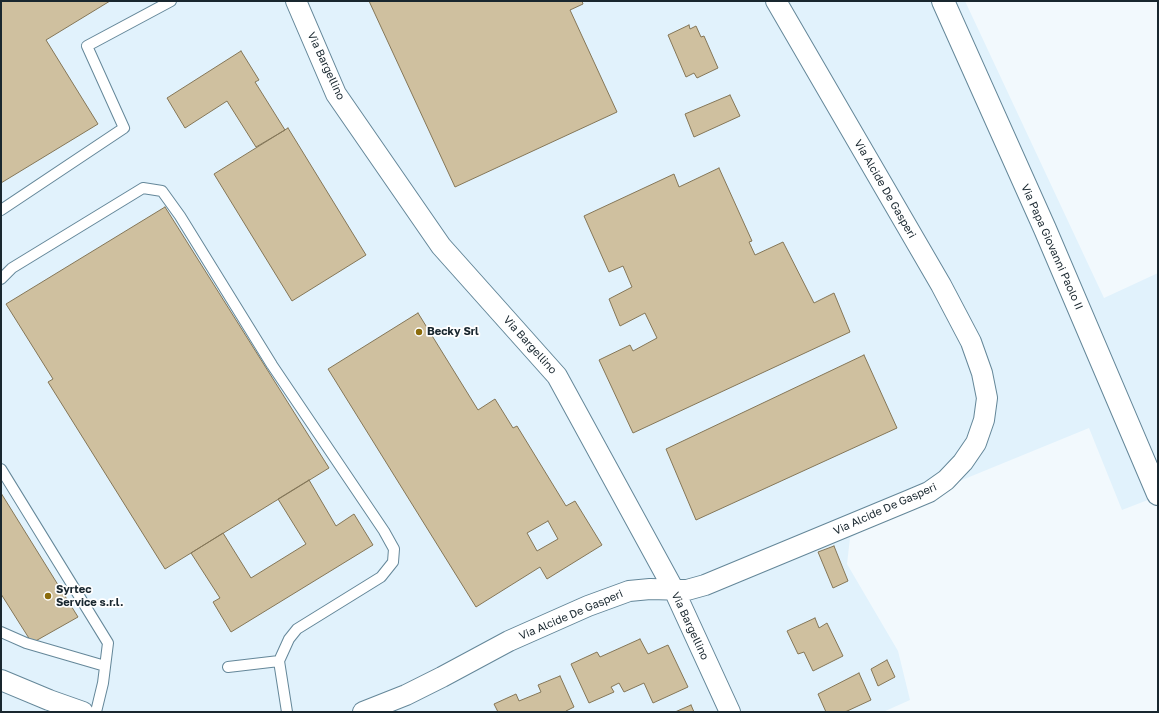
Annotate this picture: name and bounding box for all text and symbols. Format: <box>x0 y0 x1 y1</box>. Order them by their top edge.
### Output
street label: Via Bargellino <box>304 30 348 102</box>
street label: Via Alcide De Gasperi <box>851 137 919 241</box>
street label: Via Papa Giovanni Paolo II <box>1018 182 1086 312</box>
street label: Via Bargellino <box>500 313 560 377</box>
place label: Becky Srl <box>427 325 479 339</box>
marker: Becky Srl <box>414 327 424 337</box>
street label: Via Alcide De Gasperi <box>831 480 939 538</box>
place label: Syrtec Service s.r.l. <box>56 583 123 609</box>
street label: Via Alcide De Gasperi <box>517 587 625 643</box>
street label: Via Bargellino <box>668 590 712 662</box>
marker: Syrtec Service s.r.l. <box>43 591 53 601</box>

